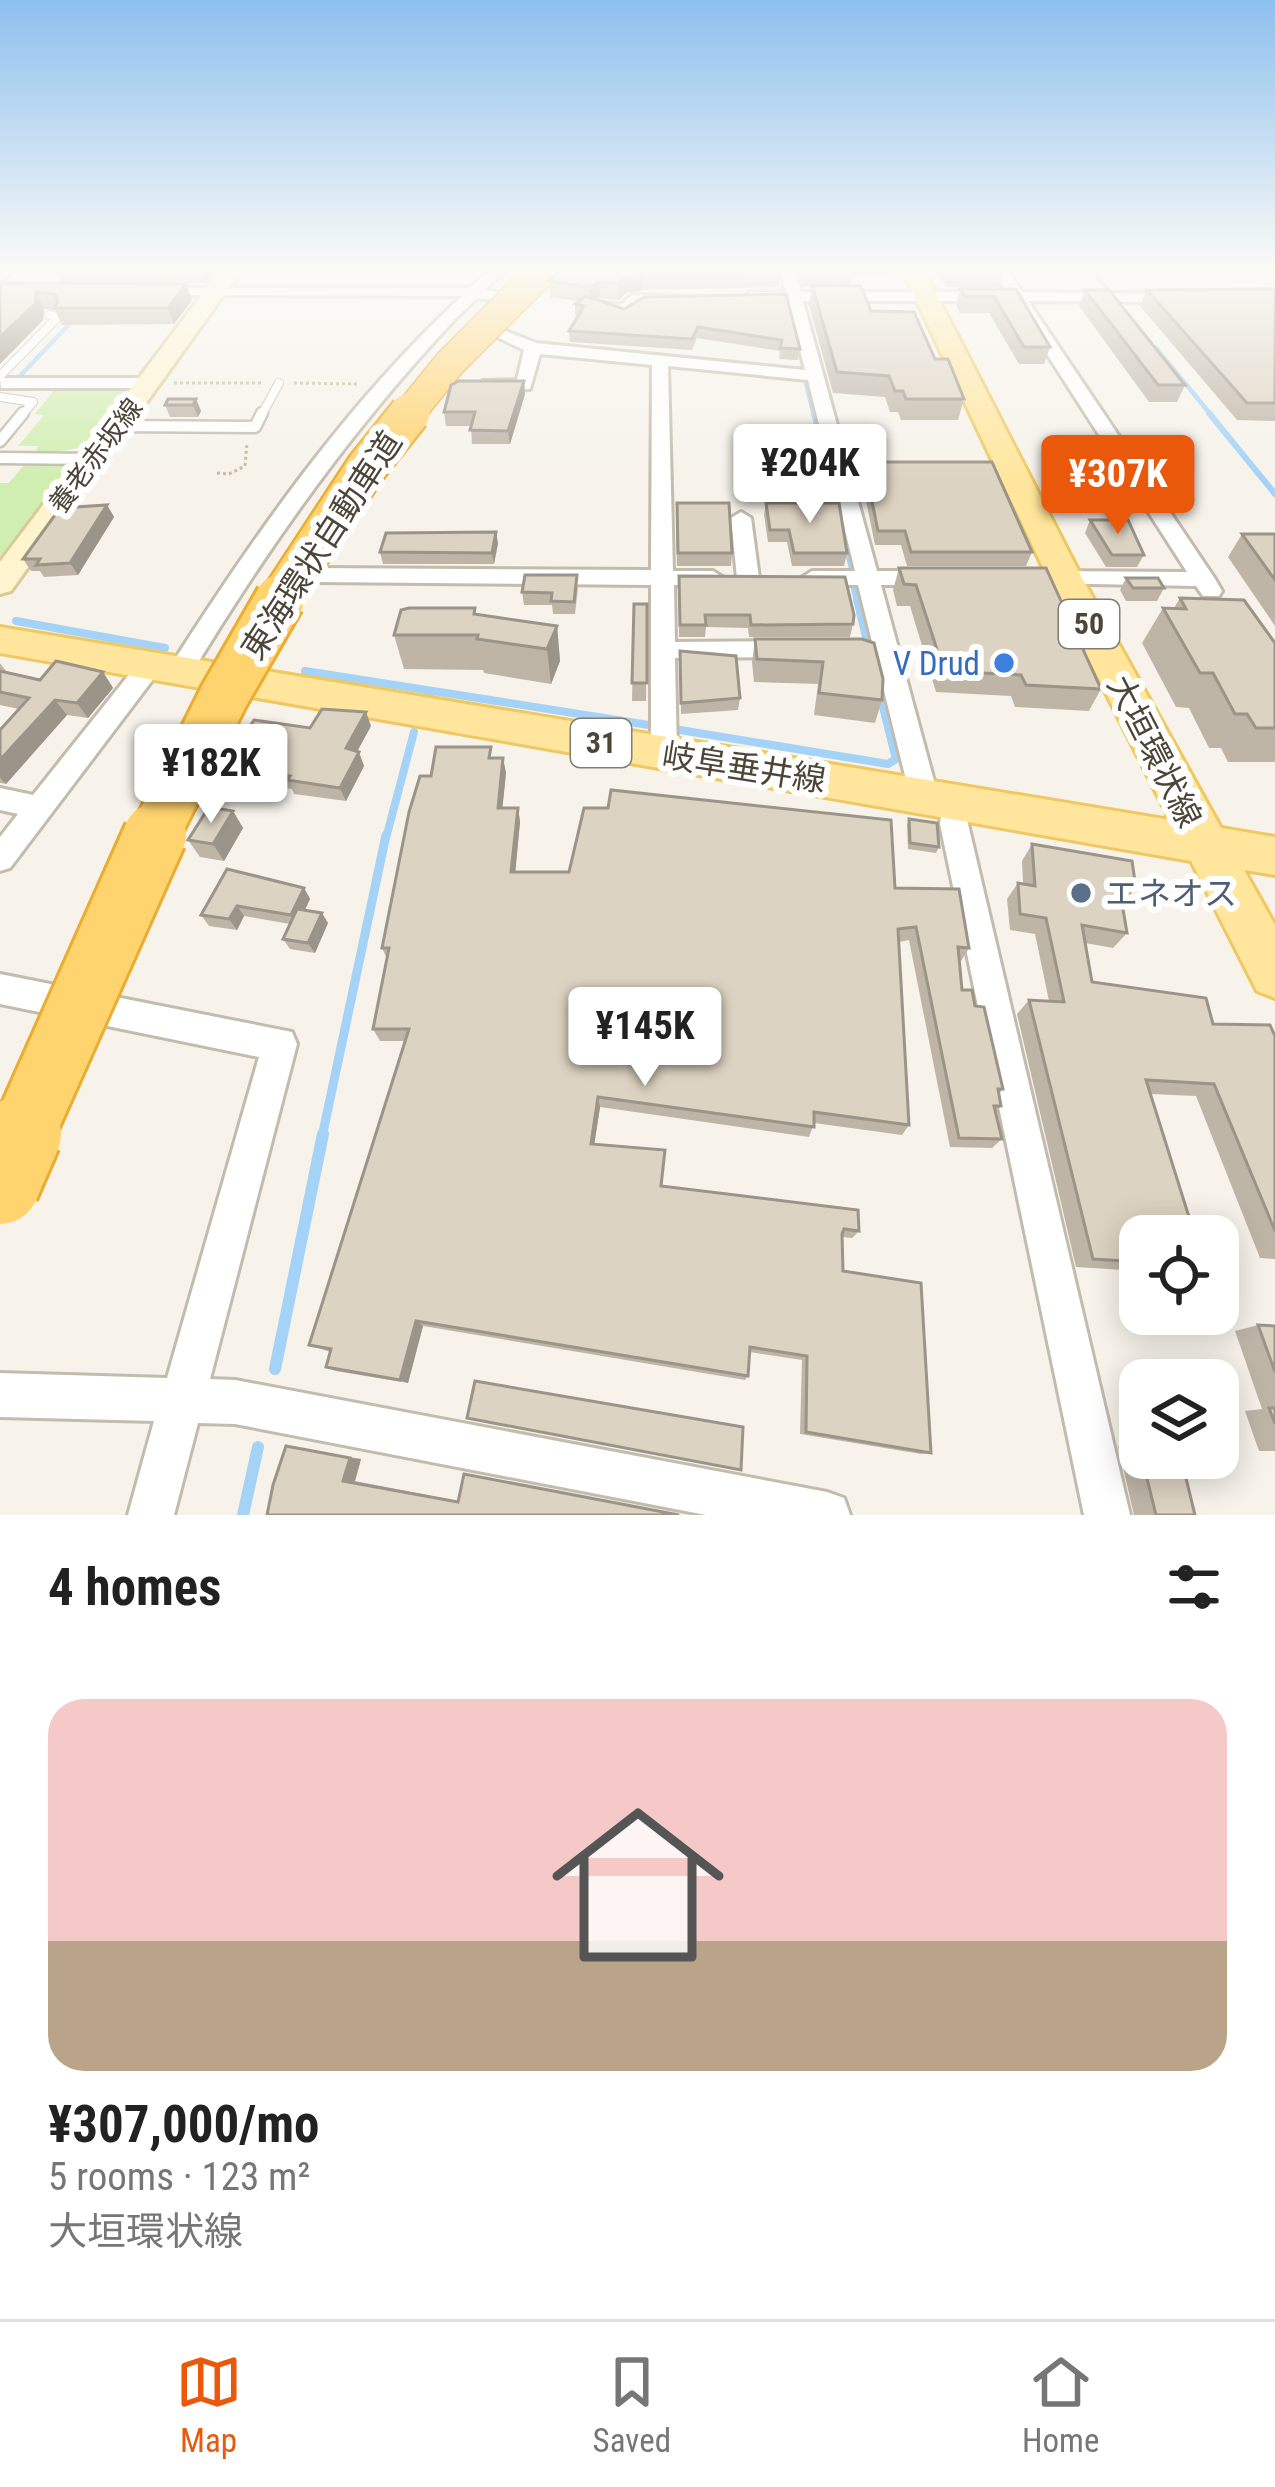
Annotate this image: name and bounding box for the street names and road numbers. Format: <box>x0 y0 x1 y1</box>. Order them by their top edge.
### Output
street label: 養老赤坂線 <box>43 392 149 520</box>
street label: 東海環状自動車道 <box>233 424 410 667</box>
road number: 50 <box>1059 600 1119 648</box>
street label: 大垣環状線 <box>1100 669 1209 834</box>
road number: 31 <box>571 719 631 767</box>
street label: 岐阜垂井線 <box>659 735 828 800</box>

